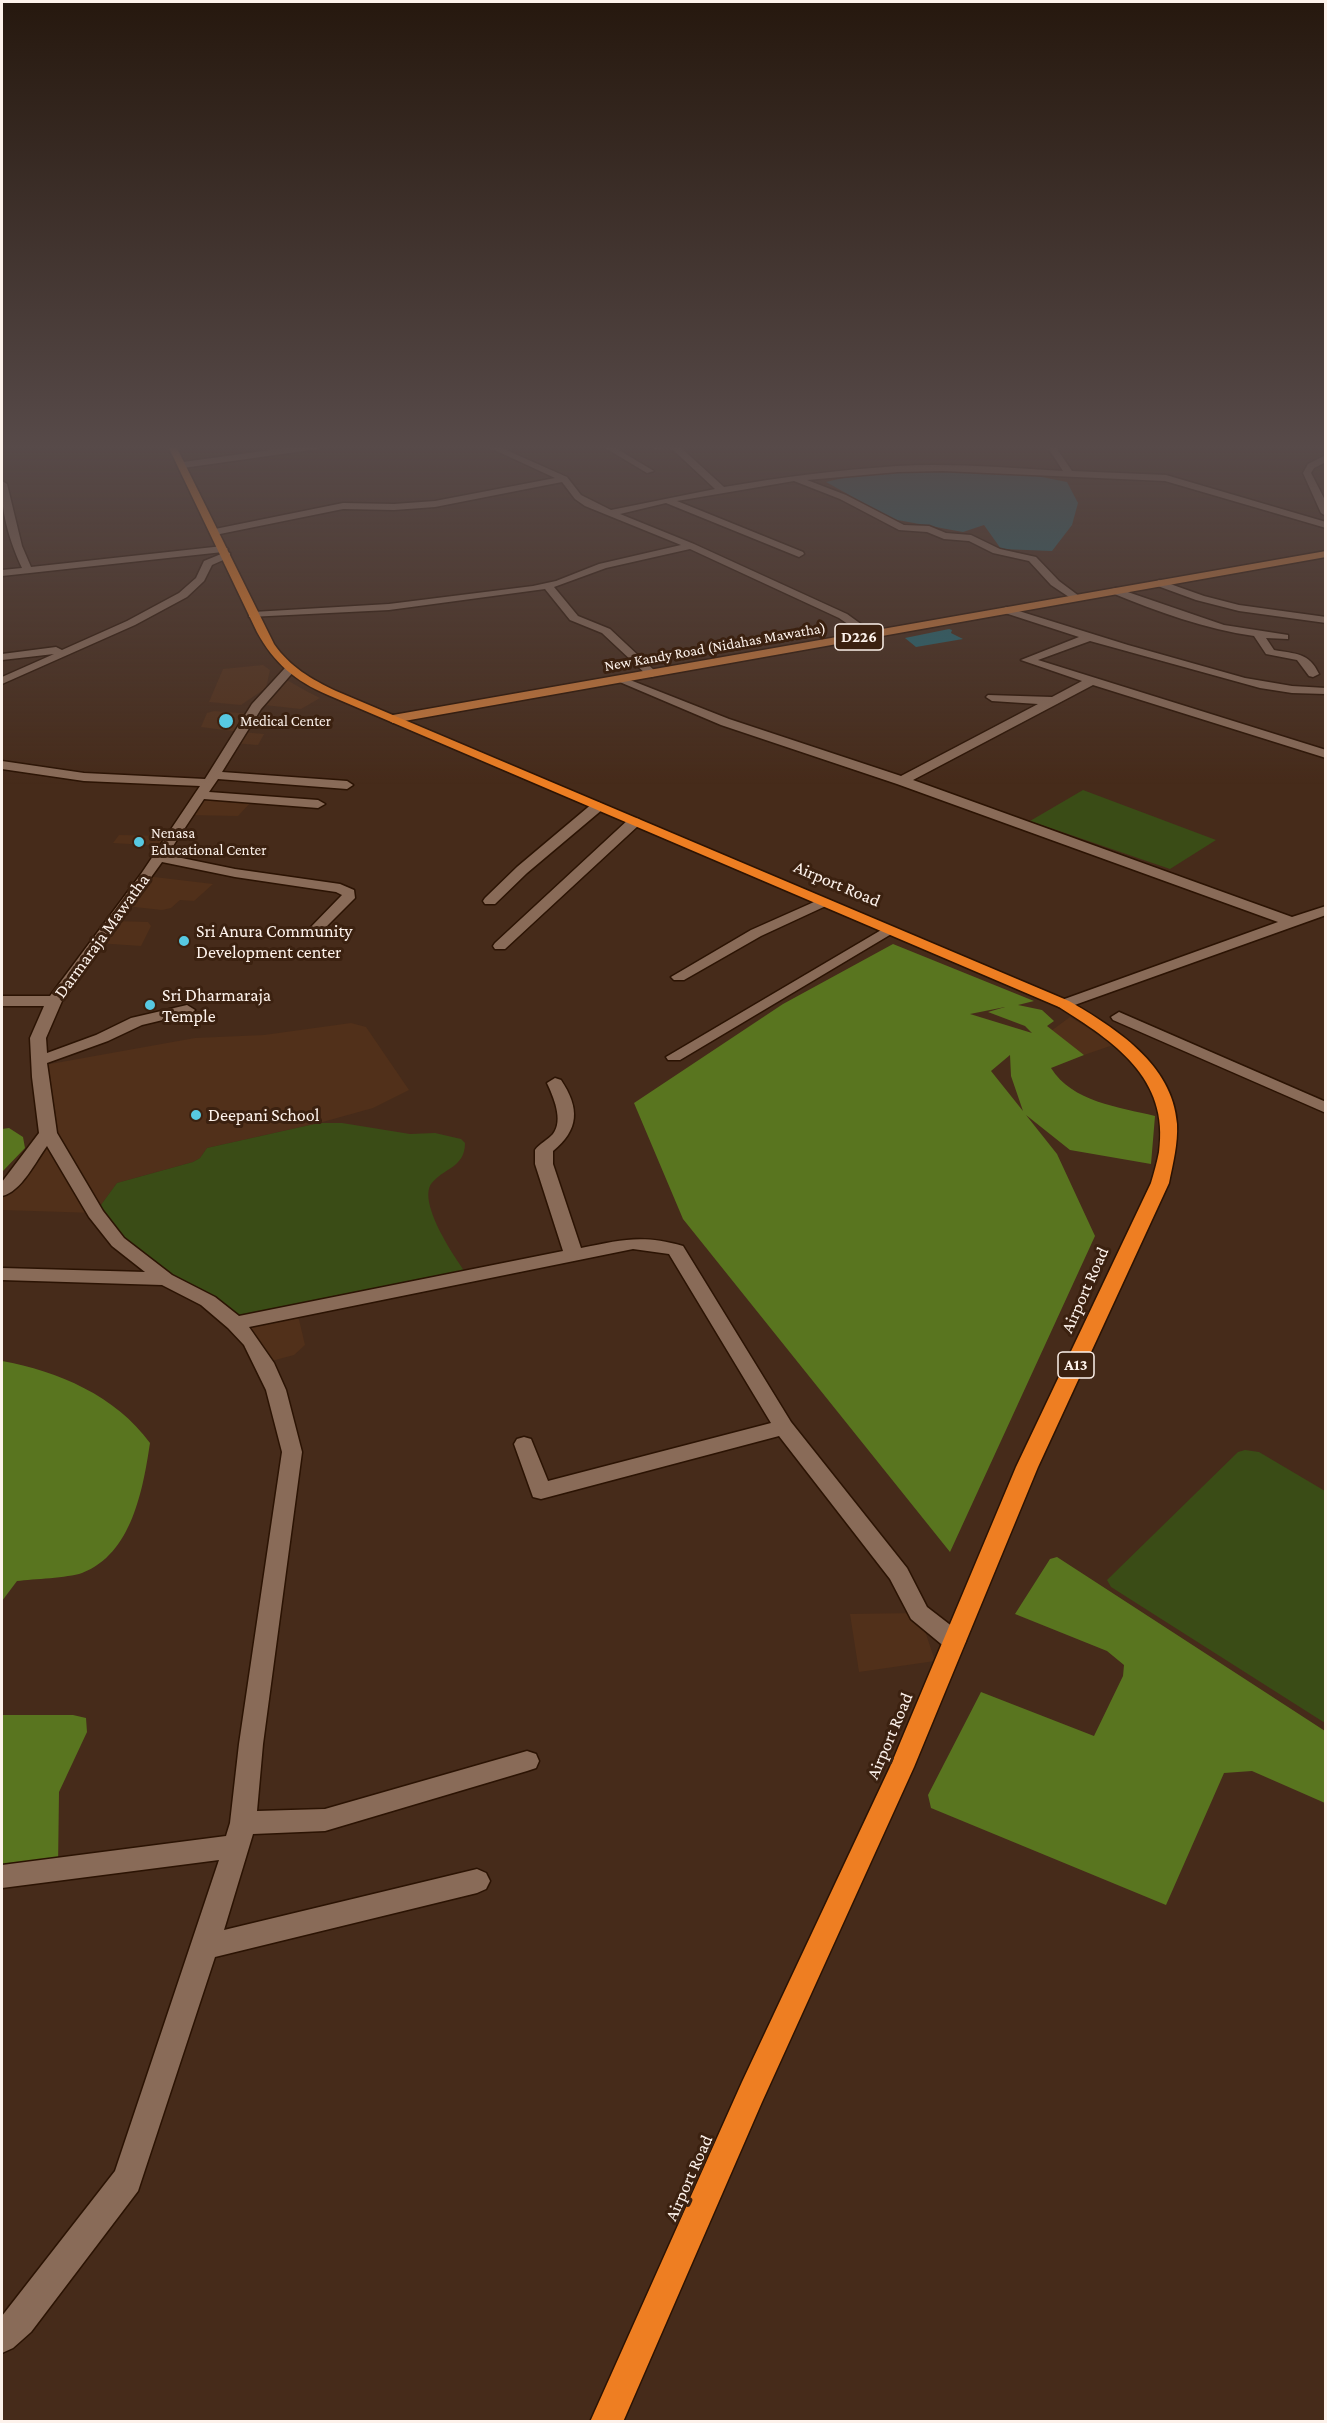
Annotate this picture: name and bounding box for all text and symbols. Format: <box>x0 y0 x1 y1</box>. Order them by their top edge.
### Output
street label: New Kandy Road (Nidahas Mawatha) <box>603 619 827 675</box>
road number: D226 <box>835 624 883 650</box>
marker: Medical Center <box>217 712 235 730</box>
place label: Medical Center <box>240 712 331 730</box>
place label: Nenasa Educational Center <box>151 824 266 859</box>
marker: Nenasa Educational Center <box>132 835 146 849</box>
street label: Airport Road <box>790 856 884 912</box>
street label: Darmaraja Mawatha <box>50 870 154 1002</box>
place label: Sri Anura Community Development center <box>196 920 353 962</box>
marker: Sri Anura Community Development center <box>177 934 191 948</box>
place label: Sri Dharmaraja Temple <box>162 984 271 1026</box>
marker: Sri Dharmaraja Temple <box>143 998 157 1012</box>
place label: Deepani School <box>208 1104 319 1126</box>
marker: Deepani School <box>189 1108 203 1122</box>
street label: Airport Road <box>1056 1244 1114 1336</box>
road number: A13 <box>1058 1352 1094 1378</box>
street label: Airport Road <box>862 1689 918 1783</box>
street label: Airport Road <box>660 2132 718 2224</box>

